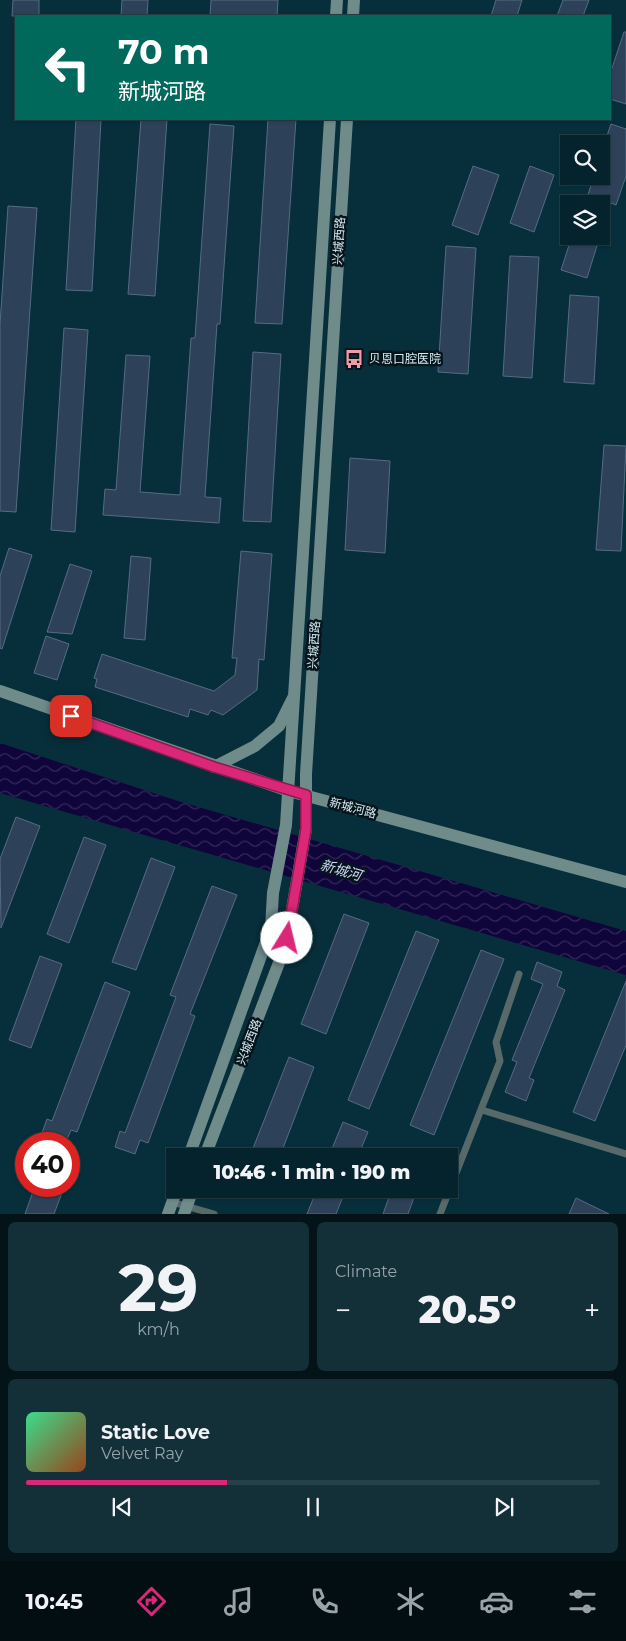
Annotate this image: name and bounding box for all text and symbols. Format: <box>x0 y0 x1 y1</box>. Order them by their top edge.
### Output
text: 70 m <box>118 30 209 73</box>
icon: left <box>35 35 100 100</box>
text: 新城河路 <box>118 78 206 105</box>
map controls <box>560 135 610 245</box>
button: search <box>560 135 610 185</box>
button: layers <box>560 195 610 245</box>
street label: 兴城西路 <box>329 216 348 265</box>
bus stop icon: 贝恩口腔医院 <box>343 348 365 370</box>
place label: 贝恩口腔医院 <box>369 351 441 366</box>
street label: 兴城西路 <box>304 620 323 669</box>
pin <box>50 695 92 737</box>
icon: arrive <box>57 702 85 730</box>
street label: 新城河路 <box>328 794 378 821</box>
water label: 新城河 <box>318 856 367 885</box>
position arrow <box>260 911 312 963</box>
street label: 兴城西路 <box>233 1017 264 1067</box>
speed limit sign: 40 <box>15 1132 80 1197</box>
text: 10:46 · 1 min · 190 m <box>214 1161 410 1184</box>
text: 29 <box>119 1248 198 1327</box>
text: Climate <box>335 1262 397 1281</box>
text: 20.5° <box>419 1286 516 1333</box>
text: − <box>335 1293 351 1327</box>
text: + <box>584 1293 600 1327</box>
text: km/h <box>137 1320 180 1339</box>
text: Static Love <box>101 1421 210 1444</box>
text: Velvet Ray <box>101 1444 183 1463</box>
icon: previous <box>108 1493 136 1521</box>
icon: pause <box>299 1493 327 1521</box>
icon: next <box>490 1493 518 1521</box>
icon: directions <box>134 1584 169 1619</box>
icon: music <box>221 1584 256 1619</box>
icon: phone <box>307 1584 342 1619</box>
icon: climate <box>393 1584 428 1619</box>
icon: car <box>479 1584 514 1619</box>
icon: filters <box>565 1584 600 1619</box>
text: 10:45 <box>26 1588 83 1615</box>

